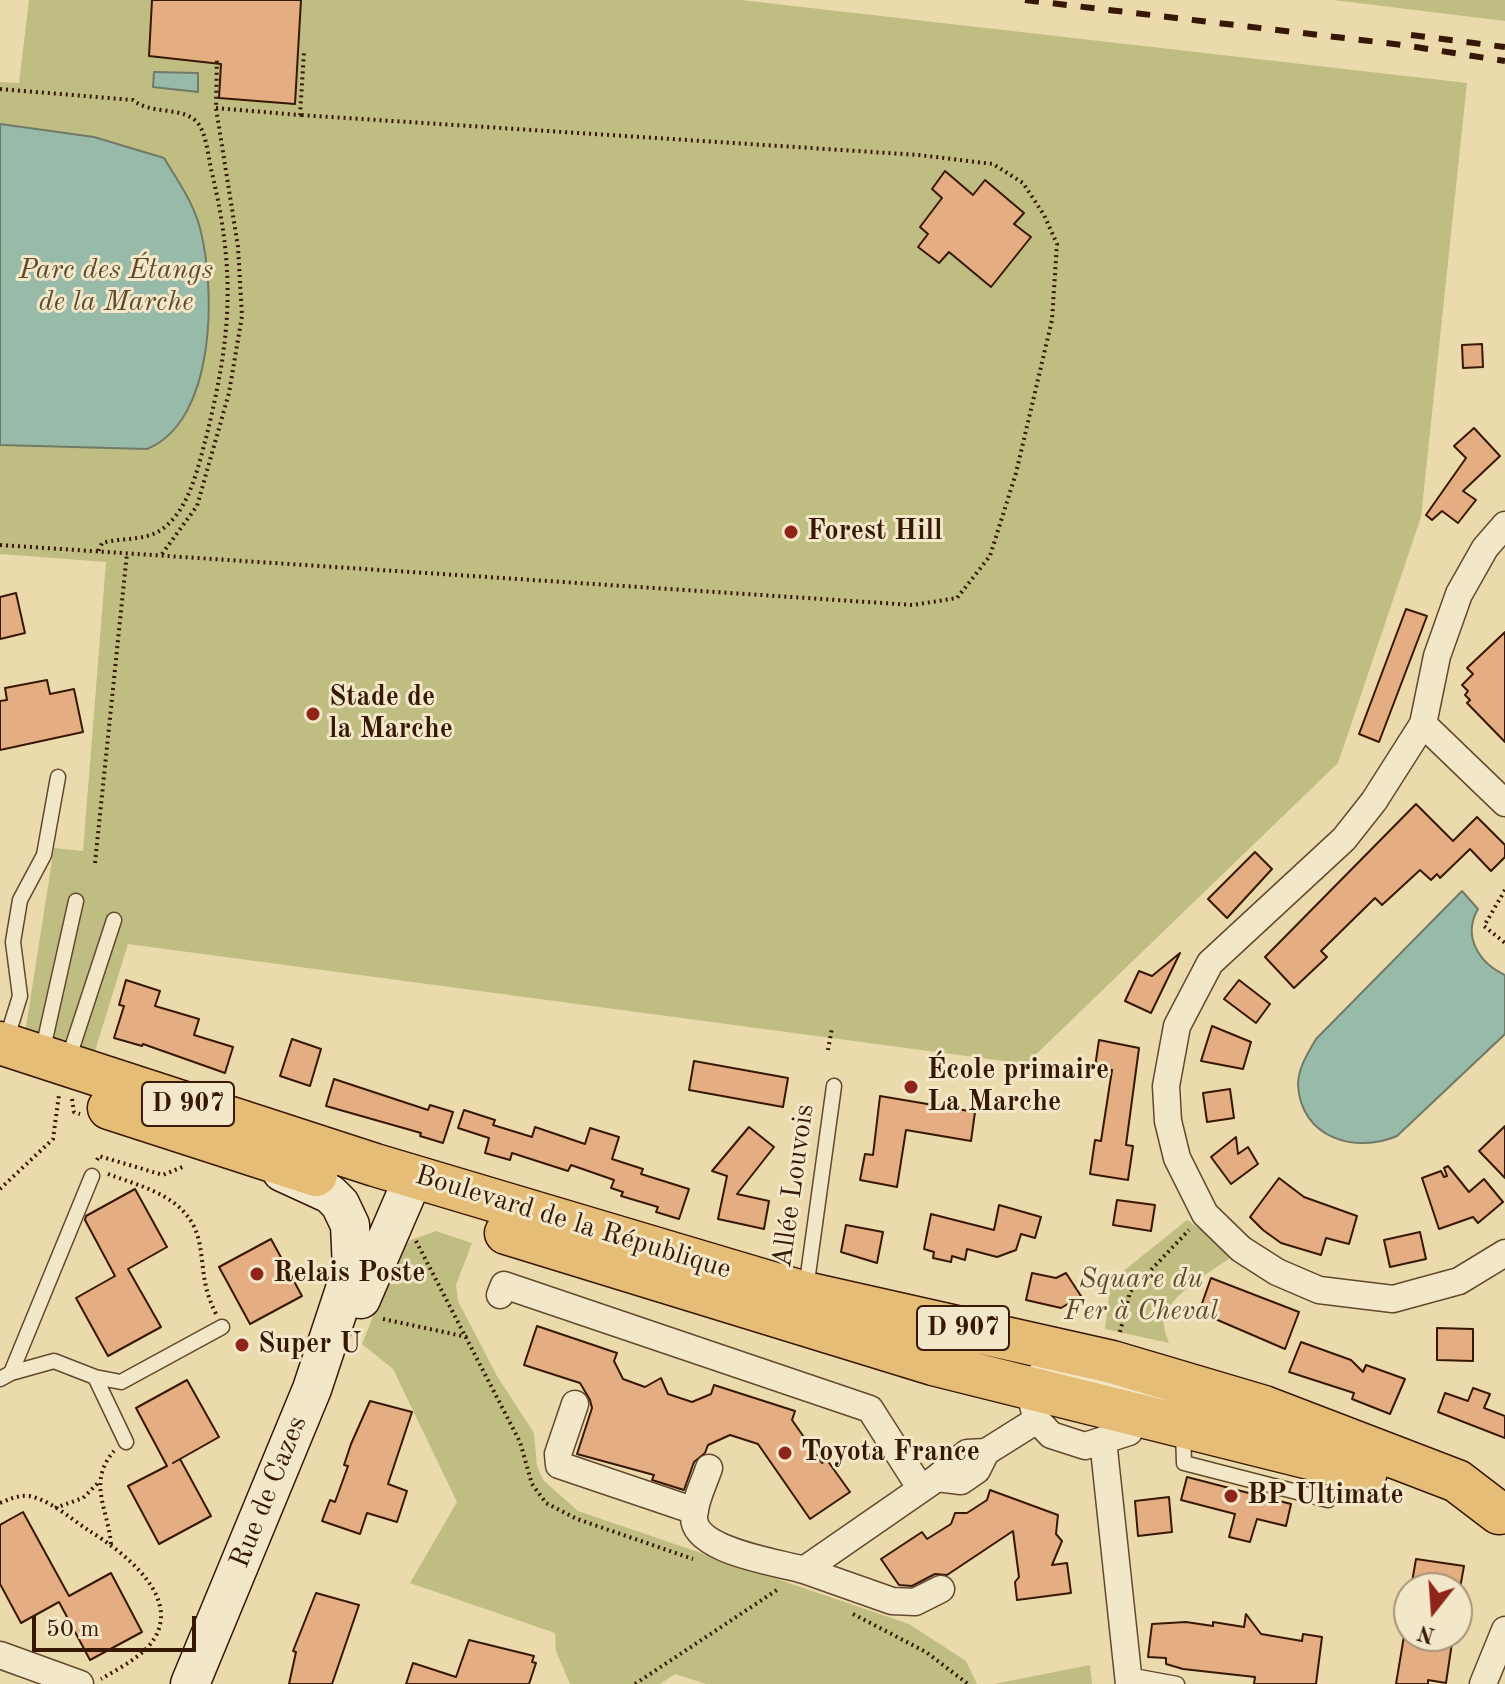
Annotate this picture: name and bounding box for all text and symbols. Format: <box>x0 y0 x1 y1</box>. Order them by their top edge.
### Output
park label: Parc des Étangs de la Marche <box>19 254 213 320</box>
place label: Forest Hill <box>807 515 943 549</box>
marker: Forest Hill <box>782 523 800 541</box>
place label: Stade de la Marche <box>329 681 453 747</box>
marker: Stade de la Marche <box>304 705 322 723</box>
place label: École primaire La Marche <box>927 1054 1109 1120</box>
marker: École primaire La Marche <box>902 1078 920 1096</box>
road number: D 907 <box>142 1082 234 1126</box>
street label: Allée Louvois <box>766 1102 822 1270</box>
street label: Boulevard de la République <box>411 1159 735 1287</box>
place label: Relais Poste <box>273 1257 425 1291</box>
park label: Square du Fer à Cheval <box>1064 1263 1218 1329</box>
marker: Relais Poste <box>248 1265 266 1283</box>
road number: D 907 <box>917 1306 1009 1350</box>
place label: Super U <box>258 1328 361 1362</box>
marker: Super U <box>233 1336 251 1354</box>
street label: Rue de Cazes <box>223 1411 315 1573</box>
place label: Toyota France <box>801 1436 980 1470</box>
marker: Toyota France <box>776 1444 794 1462</box>
place label: BP Ultimate <box>1247 1479 1404 1513</box>
marker: BP Ultimate <box>1222 1487 1240 1505</box>
north arrow <box>1393 1572 1473 1652</box>
scale bar <box>36 1600 200 1650</box>
text: 50 m <box>46 1618 100 1642</box>
text: N <box>1415 1620 1438 1646</box>

